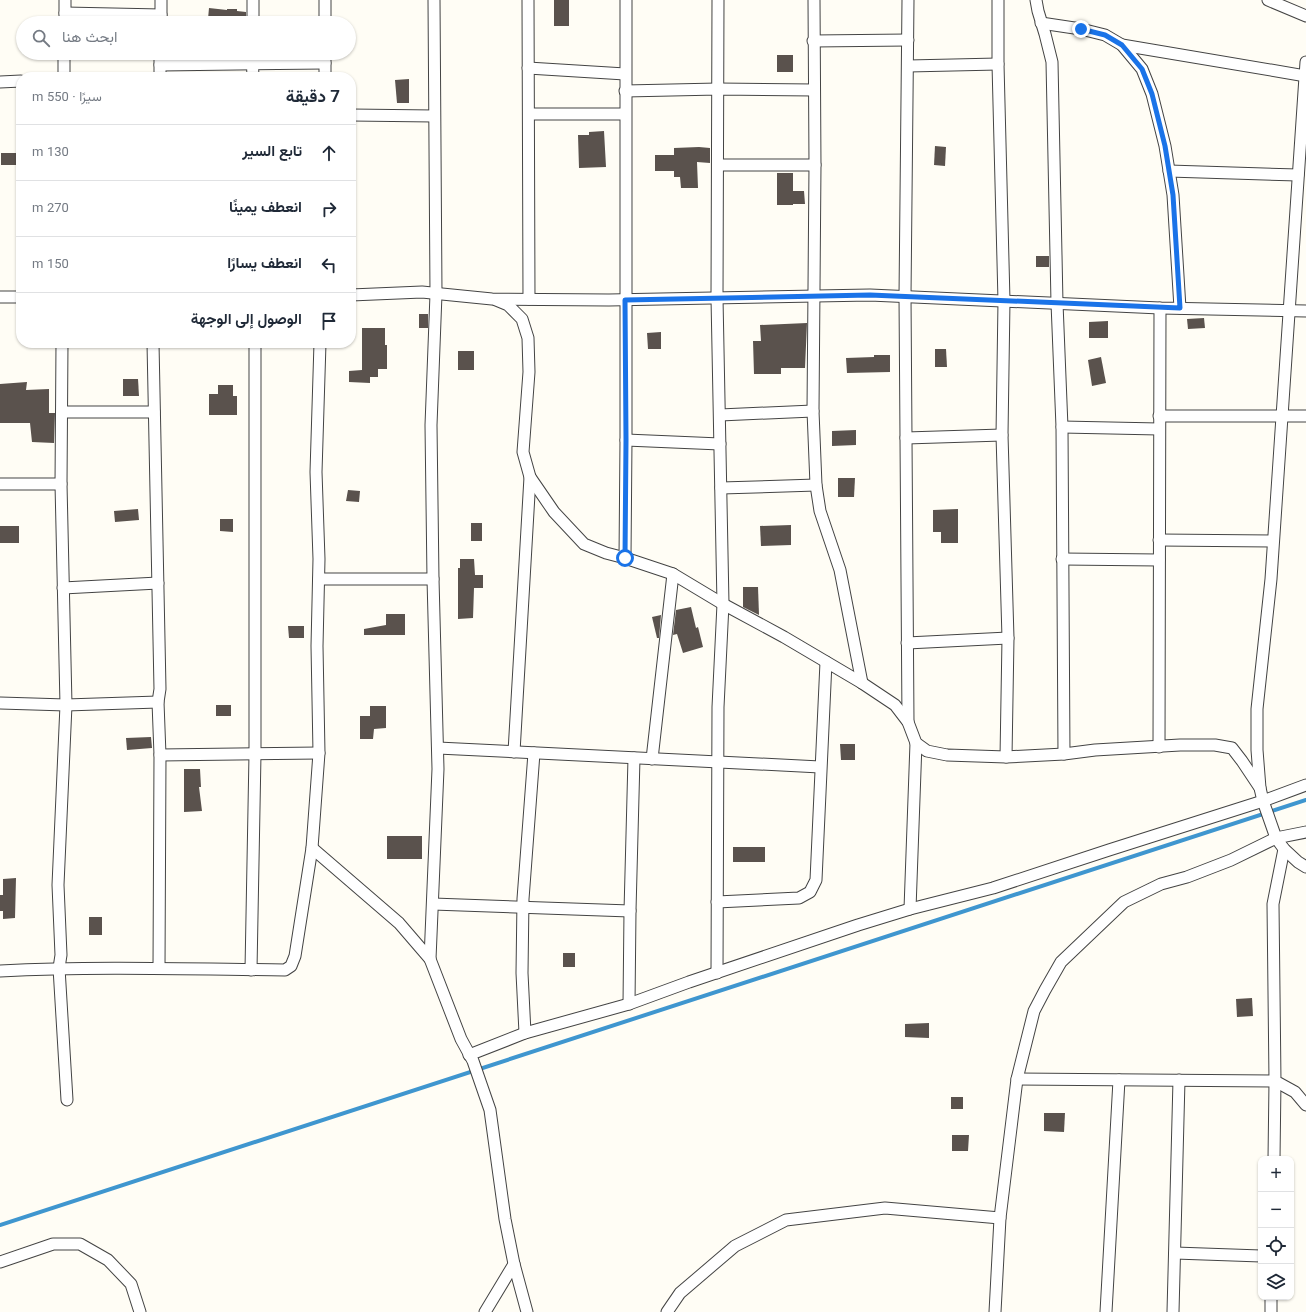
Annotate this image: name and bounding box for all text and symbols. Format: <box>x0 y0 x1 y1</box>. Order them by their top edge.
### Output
search box <box>16 16 356 60</box>
route end <box>1072 20 1090 38</box>
icon: search <box>30 27 52 49</box>
text: ابحث هنا <box>62 27 118 50</box>
text: 7 دقيقة <box>286 85 340 111</box>
text: سيرًا · 550 m <box>32 88 102 108</box>
text: تابع السير <box>242 141 302 164</box>
icon: ahead <box>318 142 340 164</box>
text: 130 m <box>32 143 69 163</box>
text: انعطف يمينًا <box>229 197 302 220</box>
icon: right <box>318 198 340 220</box>
text: 270 m <box>32 199 69 219</box>
text: انعطف يسارًا <box>227 253 302 276</box>
icon: left <box>318 254 340 276</box>
text: 150 m <box>32 255 69 275</box>
text: الوصول إلى الوجهة <box>191 309 302 332</box>
icon: arrive <box>318 310 340 332</box>
route start <box>616 549 634 567</box>
map controls <box>1258 1156 1294 1300</box>
button: + <box>1258 1156 1294 1192</box>
button: − <box>1258 1192 1294 1228</box>
button: locate <box>1258 1228 1294 1264</box>
button: layers <box>1258 1264 1294 1300</box>

